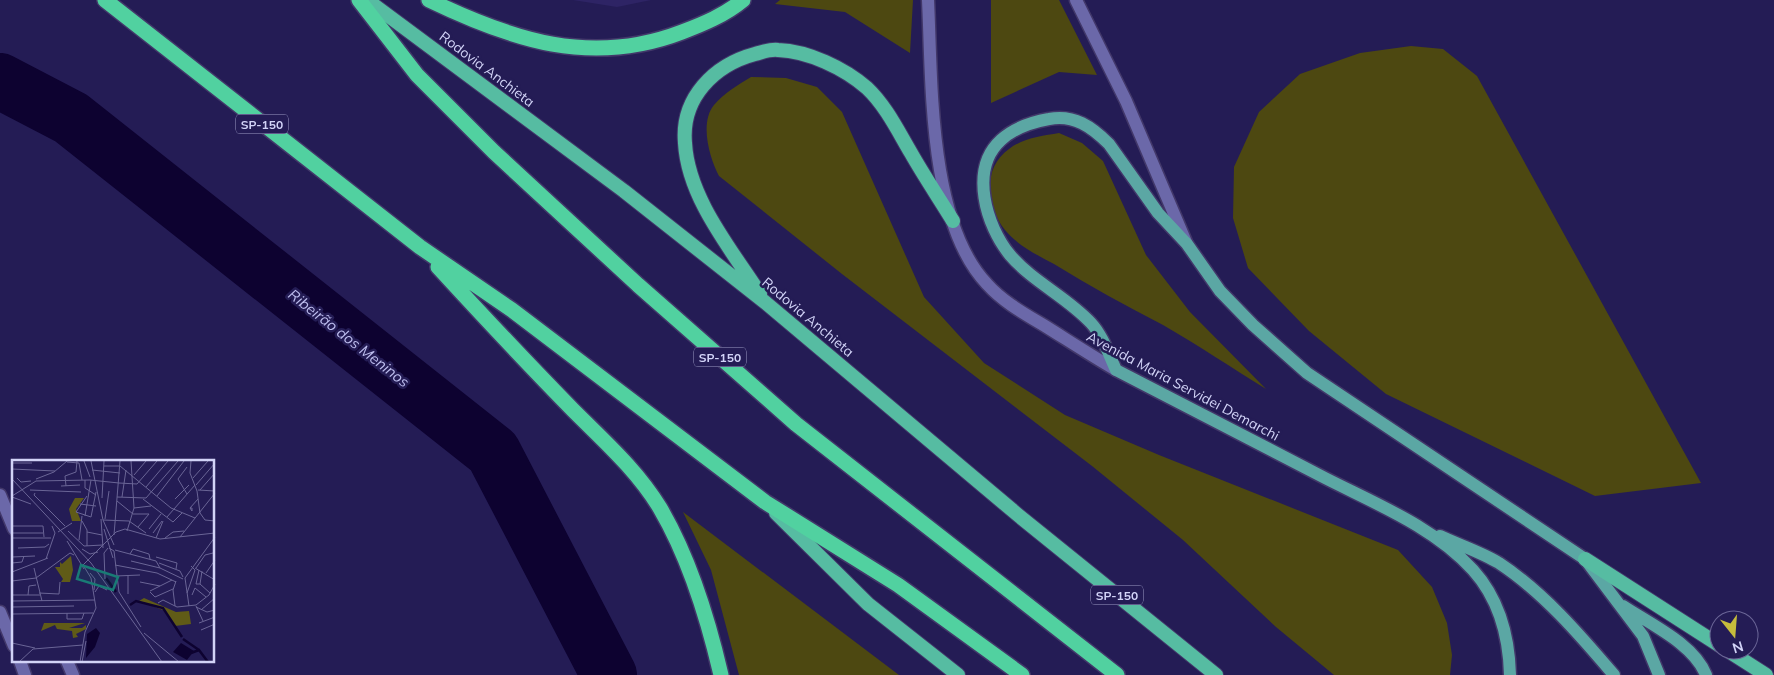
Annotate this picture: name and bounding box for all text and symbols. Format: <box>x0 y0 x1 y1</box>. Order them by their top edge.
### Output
street label: Rodovia Anchieta <box>436 27 538 111</box>
road number: SP-150 <box>236 115 288 134</box>
street label: Rodovia Anchieta <box>758 273 858 361</box>
water label: Ribeirão dos Meninos <box>285 285 413 391</box>
street label: Avenida Maria Servidei Demarchi <box>1084 327 1282 445</box>
road number: SP-150 <box>694 348 746 367</box>
inset map <box>12 460 215 662</box>
road number: SP-150 <box>1091 586 1143 604</box>
north arrow <box>1709 610 1759 660</box>
text: N <box>1730 637 1745 658</box>

